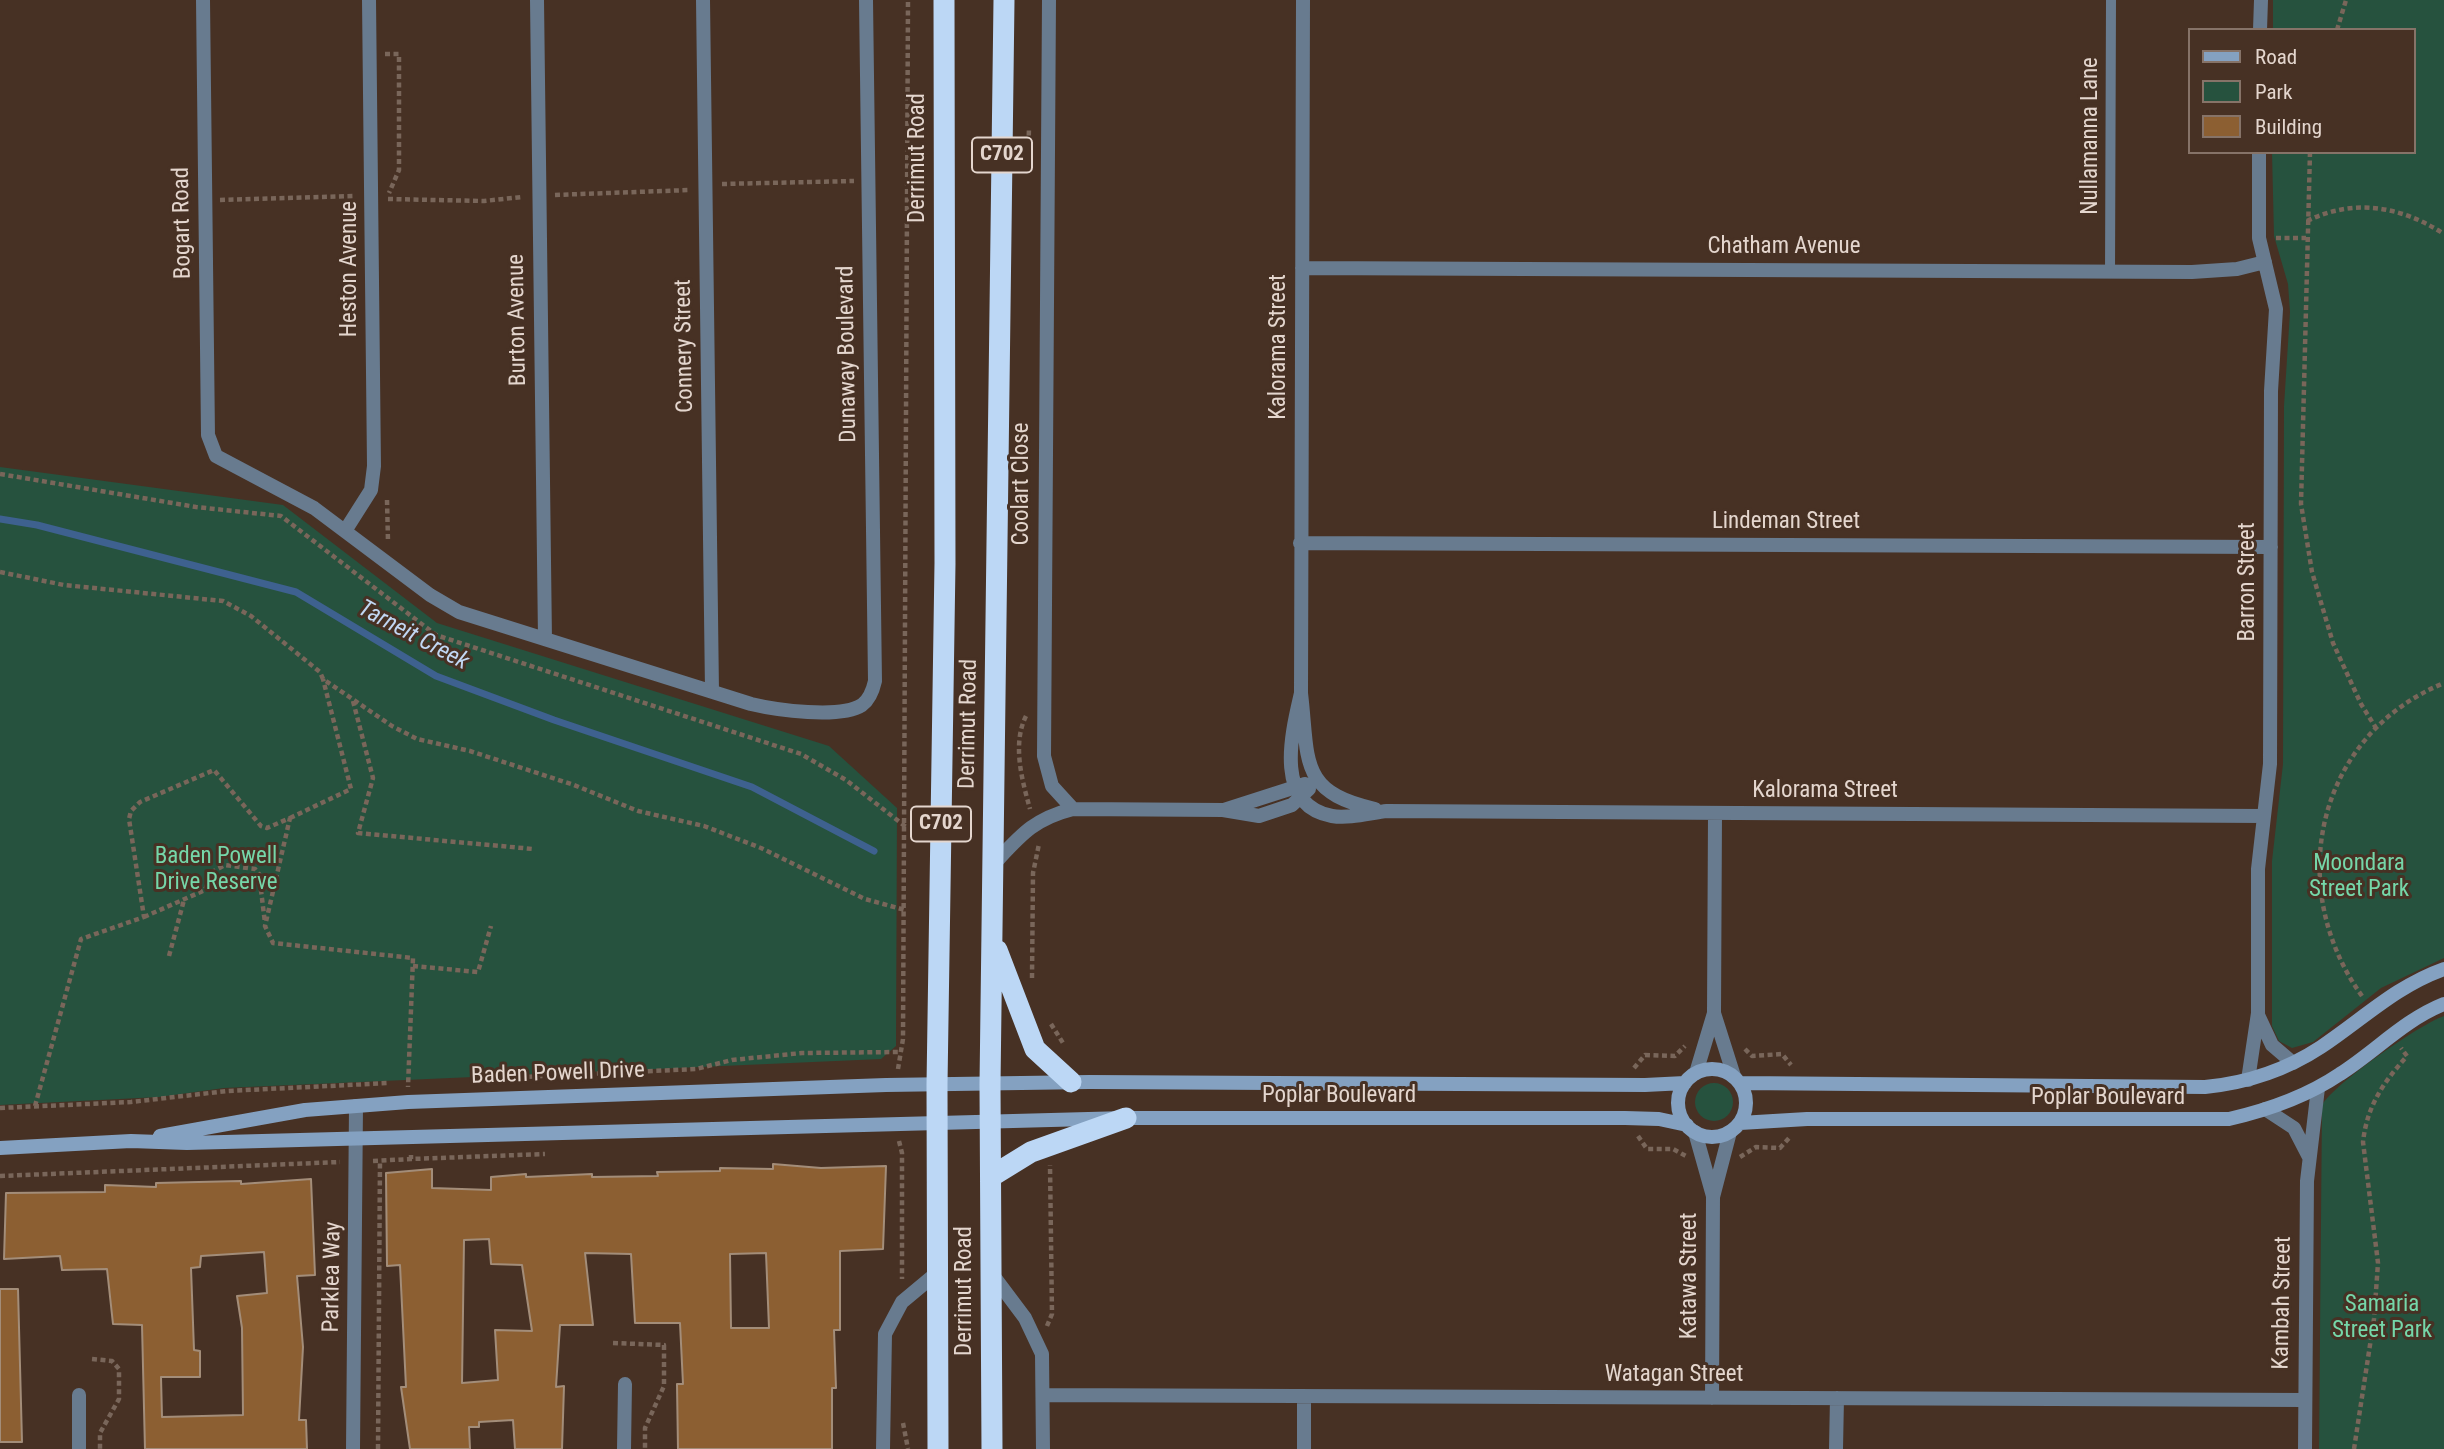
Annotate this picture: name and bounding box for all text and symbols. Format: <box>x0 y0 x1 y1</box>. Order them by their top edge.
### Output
legend <box>2188 28 2416 154</box>
text: Road <box>2255 45 2297 69</box>
street label: Nullamanna Lane <box>2077 57 2105 215</box>
text: Park <box>2255 80 2292 104</box>
street label: Derrimut Road <box>904 93 932 223</box>
text: Building <box>2255 115 2322 139</box>
road number: C702 <box>972 138 1032 172</box>
street label: Bogart Road <box>168 167 198 279</box>
street label: Heston Avenue <box>336 201 364 337</box>
street label: Chatham Avenue <box>1708 233 1860 261</box>
street label: Burton Avenue <box>503 254 533 386</box>
street label: Dunaway Boulevard <box>833 265 863 443</box>
street label: Kalorama Street <box>1265 274 1293 420</box>
street label: Connery Street <box>670 279 700 413</box>
street label: Coolart Close <box>1008 422 1036 546</box>
street label: Lindeman Street <box>1712 508 1860 536</box>
street label: Barron Street <box>2234 522 2262 642</box>
water label: Tarneit Creek <box>353 595 473 677</box>
street label: Derrimut Road <box>954 659 984 789</box>
street label: Kalorama Street <box>1752 777 1898 805</box>
road number: C702 <box>911 806 971 842</box>
park label: Baden Powell Drive Reserve <box>154 843 278 897</box>
park label: Moondara Street Park <box>2309 850 2409 904</box>
street label: Baden Powell Drive <box>471 1057 645 1091</box>
street label: Poplar Boulevard <box>1262 1082 1416 1110</box>
street label: Poplar Boulevard <box>2031 1084 2185 1112</box>
street label: Katawa Street <box>1676 1213 1704 1339</box>
street label: Parklea Way <box>318 1221 348 1333</box>
street label: Derrimut Road <box>951 1226 979 1356</box>
street label: Kambah Street <box>2268 1236 2298 1370</box>
park label: Samaria Street Park <box>2332 1291 2432 1345</box>
street label: Watagan Street <box>1605 1361 1743 1389</box>

